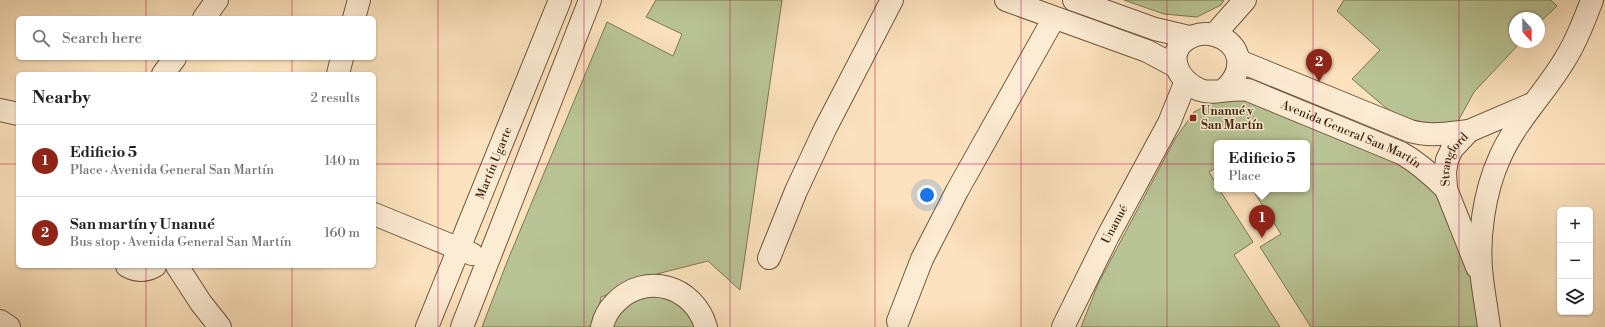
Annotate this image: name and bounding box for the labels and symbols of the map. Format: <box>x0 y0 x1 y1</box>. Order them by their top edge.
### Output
north arrow <box>1509 12 1545 48</box>
pin: 2 <box>1306 49 1332 82</box>
street label: Avenida General San Martín <box>1278 96 1424 171</box>
place label: Unanué y San Martín <box>1201 104 1264 133</box>
marker: Unanué y San Martín <box>1188 113 1198 123</box>
street label: Martín Ugarte <box>472 125 515 201</box>
street label: Strangford <box>1437 129 1471 187</box>
your location <box>917 185 937 205</box>
street label: Unanué <box>1098 202 1131 246</box>
pin: 1 <box>1249 205 1275 238</box>

